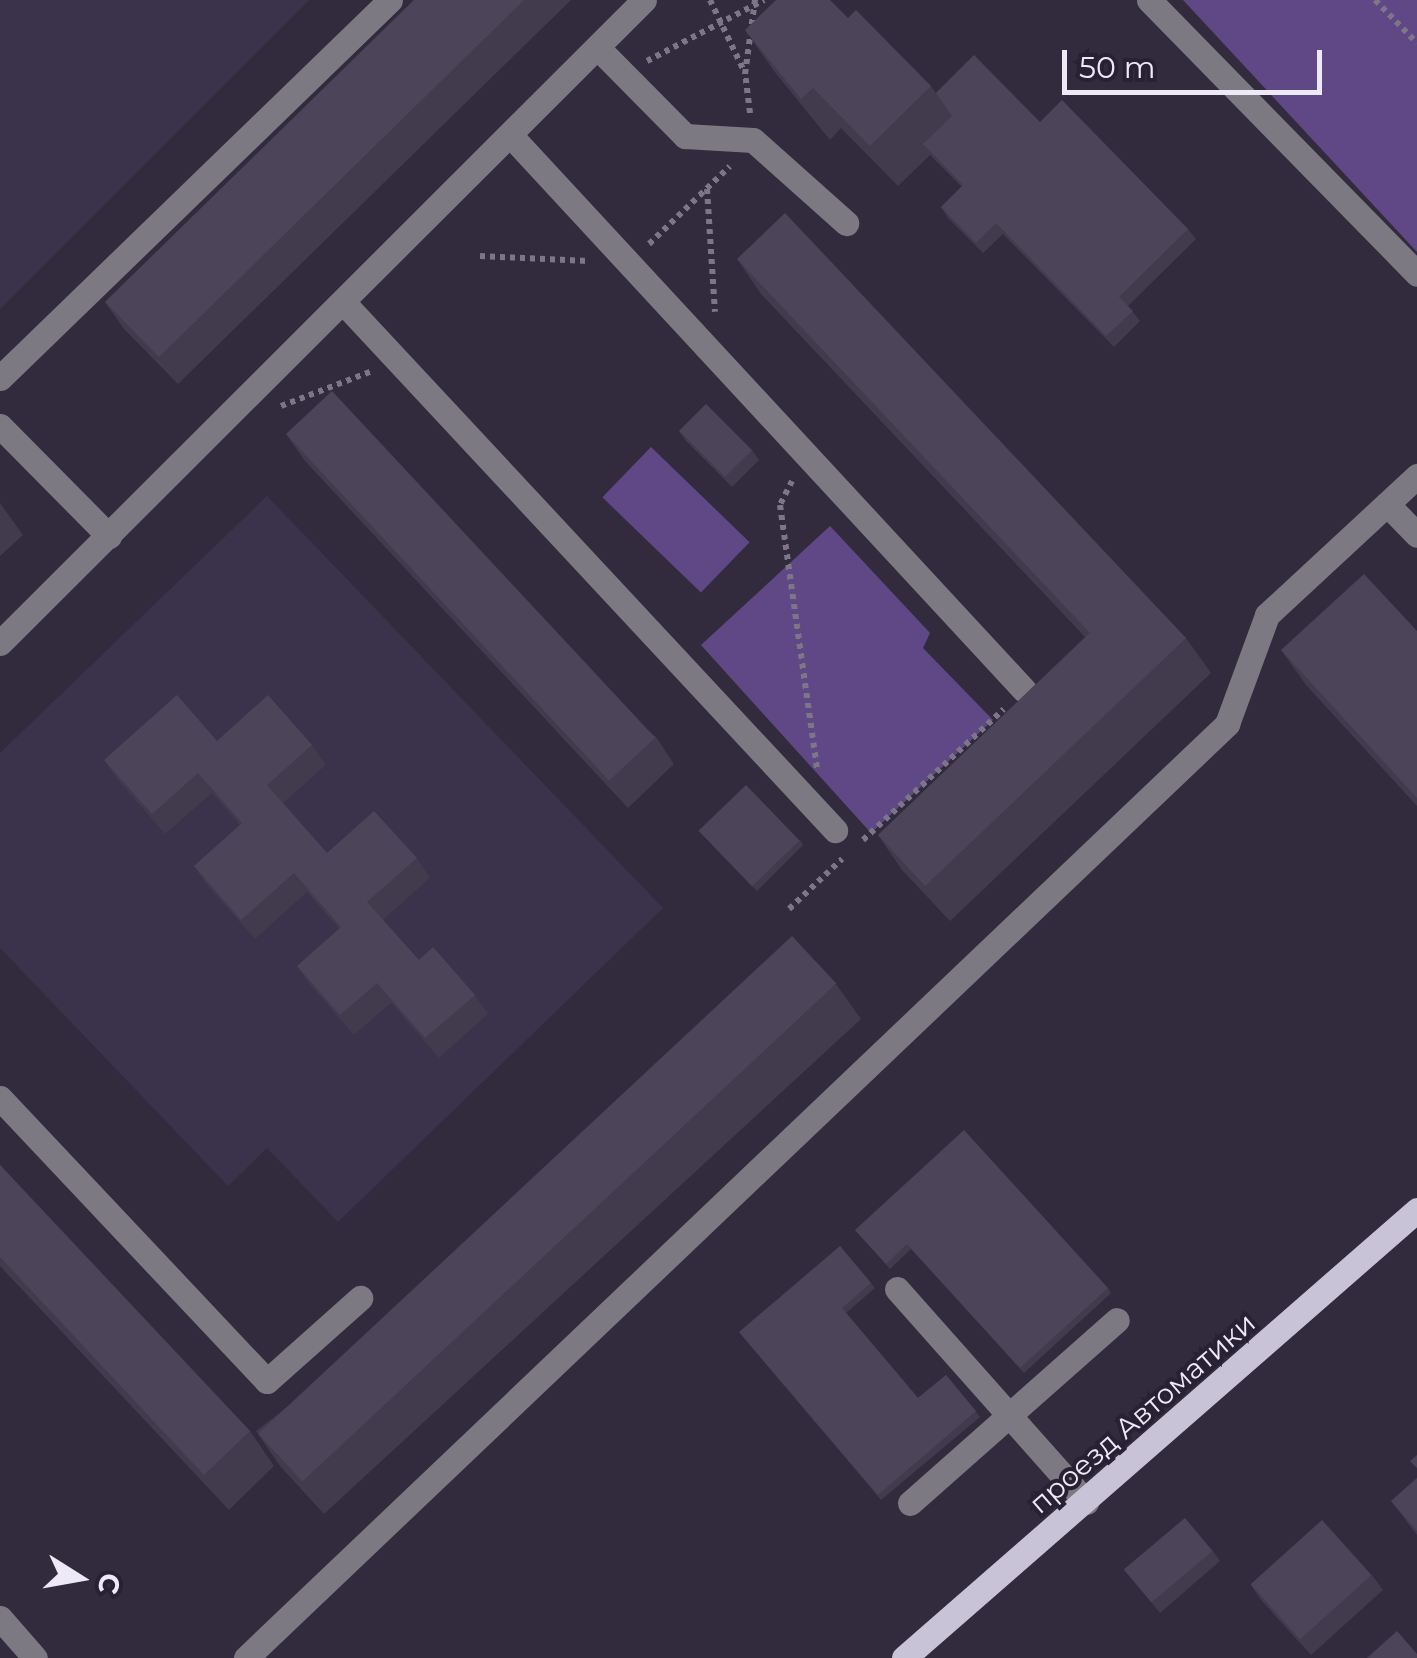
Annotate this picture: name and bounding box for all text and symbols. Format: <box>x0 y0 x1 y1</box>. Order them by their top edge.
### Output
scale bar <box>1067 30 1327 92</box>
text: 50 m <box>1079 49 1156 86</box>
street label: проезд Автоматики <box>1022 1306 1262 1520</box>
north arrow <box>30 1528 130 1628</box>
text: С <box>91 1570 128 1597</box>

